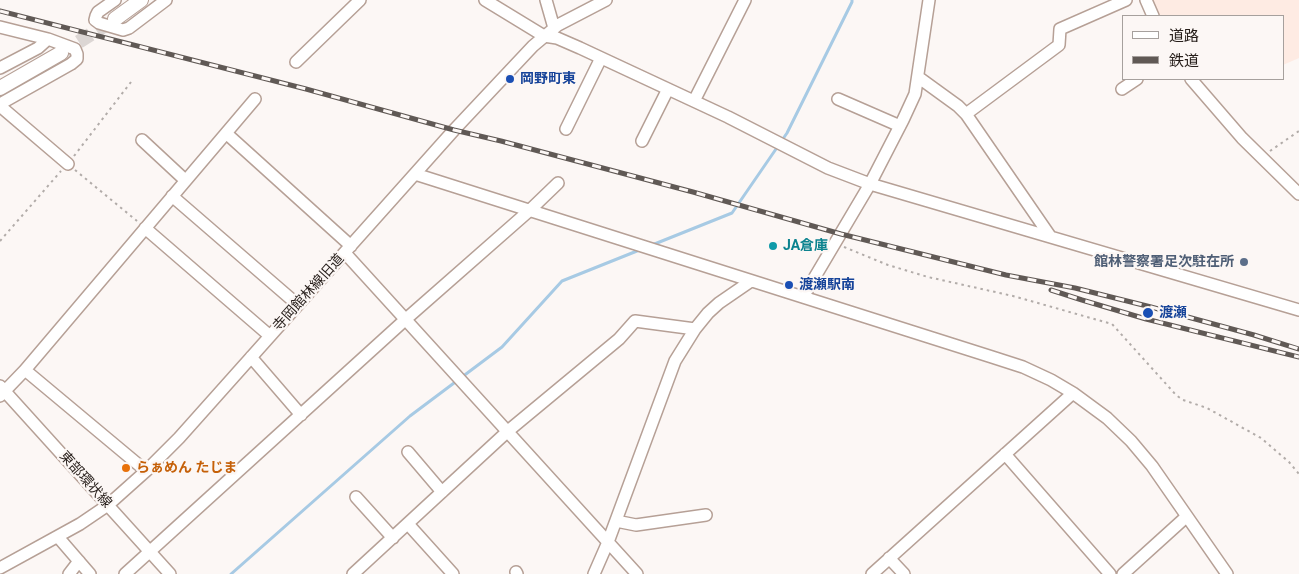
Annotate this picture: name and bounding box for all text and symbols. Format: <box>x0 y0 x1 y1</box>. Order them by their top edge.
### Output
legend <box>1122 15 1284 80</box>
text: 道路 <box>1169 27 1199 45</box>
text: 鉄道 <box>1169 52 1199 70</box>
place label: 岡野町東 <box>520 71 576 87</box>
marker: 岡野町東 <box>504 73 516 85</box>
place label: JA倉庫 <box>783 238 828 254</box>
marker: JA倉庫 <box>767 240 779 252</box>
street label: 寺岡館林線旧道 <box>270 251 348 335</box>
place label: 館林警察署足次駐在所 <box>1094 254 1234 270</box>
marker: 館林警察署足次駐在所 <box>1238 256 1250 268</box>
place label: 渡瀬駅南 <box>799 277 855 293</box>
marker: 渡瀬駅南 <box>783 279 795 291</box>
place label: 渡瀬 <box>1159 305 1187 321</box>
marker: 渡瀬 <box>1141 306 1155 320</box>
street label: 東部環状線 <box>55 448 115 512</box>
place label: らぁめん たじま <box>136 460 237 476</box>
marker: らぁめん たじま <box>120 462 132 474</box>

